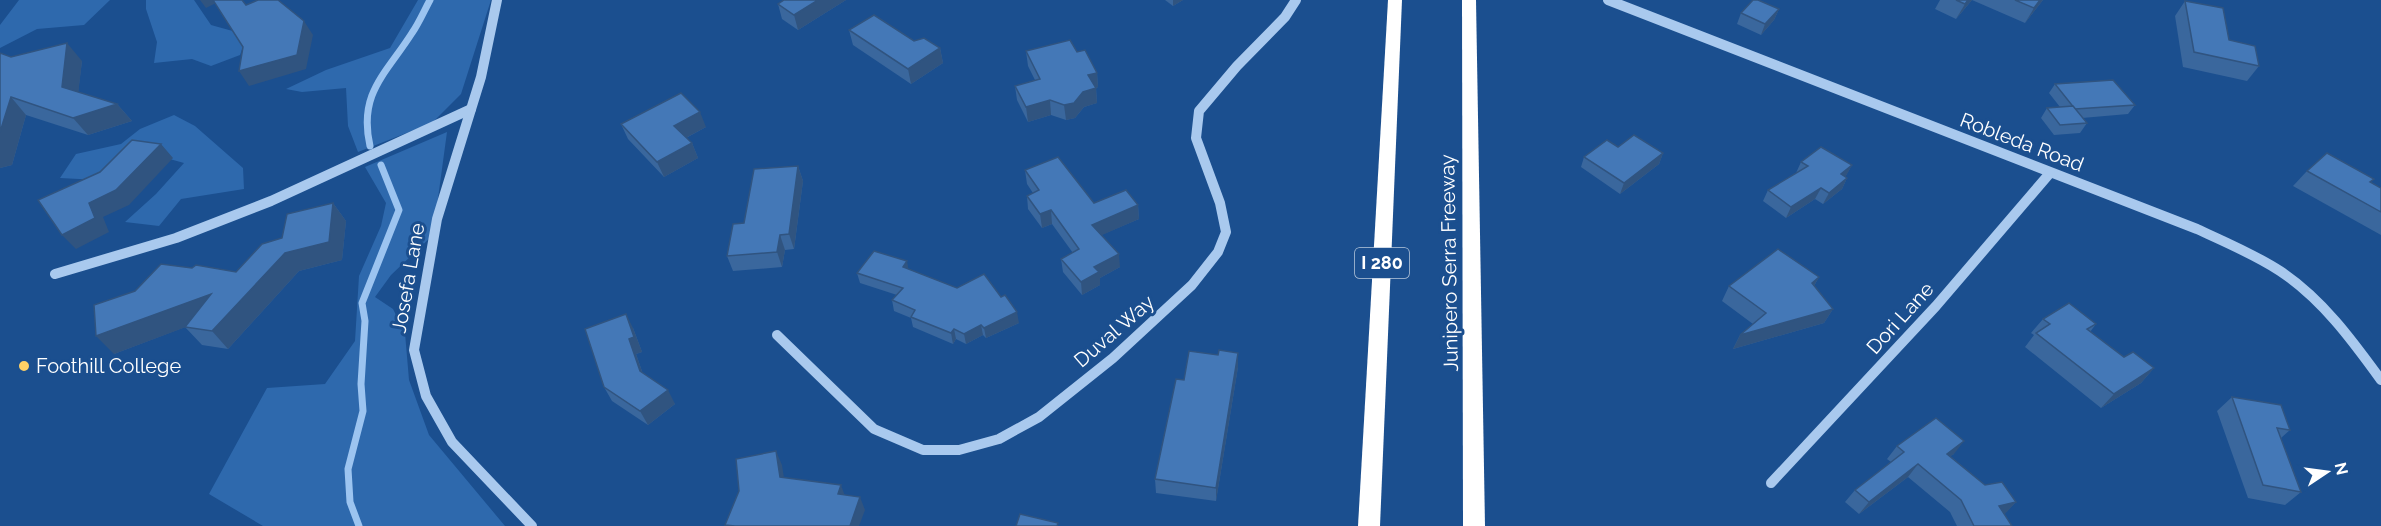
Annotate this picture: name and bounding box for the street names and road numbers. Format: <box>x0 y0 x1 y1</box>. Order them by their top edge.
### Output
street label: Robleda Road <box>1957 107 2087 177</box>
street label: Junipero Serra Freeway <box>1435 154 1463 372</box>
street label: Josefa Lane <box>387 221 430 335</box>
road number: I 280 <box>1355 248 1409 278</box>
street label: Dori Lane <box>1861 277 1939 359</box>
street label: Duval Way <box>1069 290 1159 372</box>

